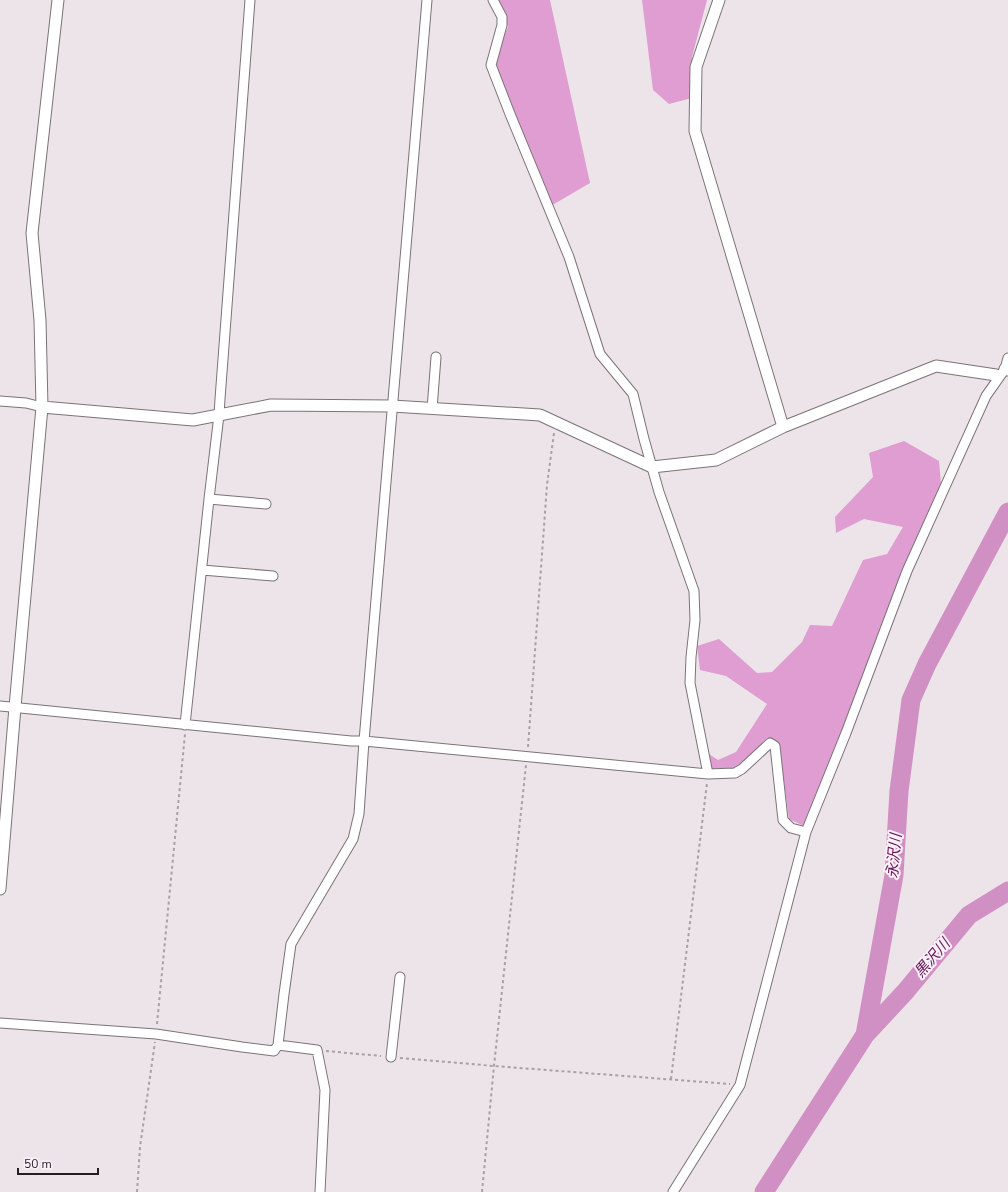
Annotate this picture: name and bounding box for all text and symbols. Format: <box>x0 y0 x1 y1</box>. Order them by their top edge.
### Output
water label: 永沢川 <box>882 831 906 879</box>
water label: 黒沢川 <box>910 933 956 982</box>
scale bar <box>18 1150 98 1176</box>
text: 50 m <box>24 1156 52 1172</box>

